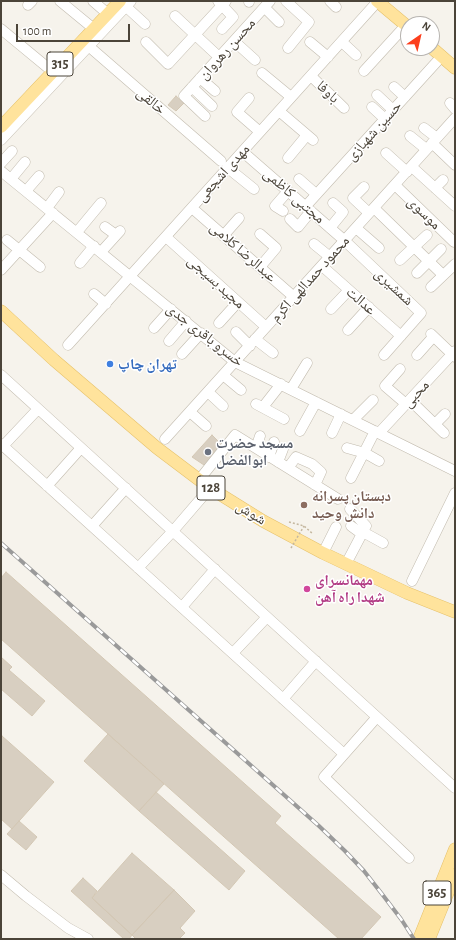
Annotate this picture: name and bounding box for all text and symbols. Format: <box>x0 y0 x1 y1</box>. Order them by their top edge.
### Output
street label: محسن رهروان <box>195 14 259 84</box>
scale bar <box>18 16 132 42</box>
north arrow <box>400 16 440 56</box>
text: N <box>420 20 433 33</box>
text: 100 m <box>23 25 51 37</box>
road number: 315 <box>47 52 73 76</box>
street label: باوفا <box>313 77 343 107</box>
street label: خالقی <box>133 84 169 118</box>
street label: حسین شهبازی <box>342 97 406 165</box>
street label: مهدی اشجعی <box>192 140 254 206</box>
street label: مجتبی کاظمی <box>259 164 329 228</box>
street label: موسوی <box>403 193 445 233</box>
street label: عبدالرضا کلامی <box>206 218 280 286</box>
street label: محمود حمدالهی اکرم <box>267 232 353 326</box>
street label: مجید بسیجی <box>183 251 249 313</box>
street label: شمشیری <box>371 264 417 310</box>
street label: عدالت <box>342 283 380 319</box>
street label: خسرو باقری جدی <box>163 299 247 371</box>
place label: تهران چاپ <box>118 355 177 373</box>
marker: تهران چاپ <box>105 359 115 369</box>
street label: محبی <box>399 376 433 412</box>
place label: مسجد حضرت ابوالفضل <box>216 434 293 469</box>
marker: مسجد حضرت ابوالفضل <box>203 447 213 457</box>
road number: 128 <box>197 476 225 500</box>
place label: دبستان پسرانه دانش وحید <box>312 487 391 522</box>
street label: شوش <box>233 497 269 529</box>
marker: دبستان پسرانه دانش وحید <box>299 500 309 510</box>
place label: مهمانسرای شهدا راه آهن <box>315 571 385 606</box>
marker: مهمانسرای شهدا راه آهن <box>302 584 312 594</box>
road number: 365 <box>423 881 451 905</box>

